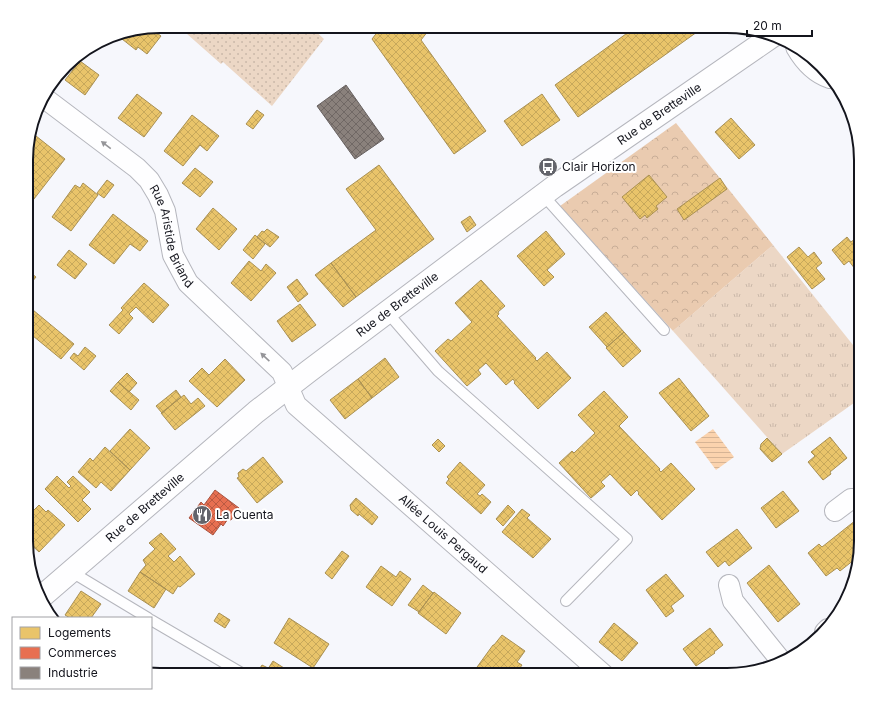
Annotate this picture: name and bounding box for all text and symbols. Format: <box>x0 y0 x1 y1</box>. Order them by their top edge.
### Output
scale bar <box>747 12 812 38</box>
text: 20 m <box>753 18 782 33</box>
street label: Rue de Bretteville <box>614 79 704 148</box>
one-way arrow <box>101 141 112 149</box>
bus stop icon: Clair Horizon <box>537 156 559 178</box>
place label: Clair Horizon <box>562 159 636 174</box>
street label: Rue Aristide Briand <box>147 182 197 291</box>
street label: Rue de Bretteville <box>353 268 441 340</box>
one-way arrow <box>260 352 270 361</box>
street label: Rue de Bretteville <box>102 469 187 545</box>
street label: Allée Louis Pergaud <box>396 491 491 576</box>
restaurant icon: La Cuenta <box>191 504 213 526</box>
place label: La Cuenta <box>216 507 274 522</box>
legend <box>12 617 152 689</box>
text: Logements <box>48 625 111 640</box>
text: Commerces <box>48 645 116 660</box>
text: Industrie <box>48 665 98 680</box>

